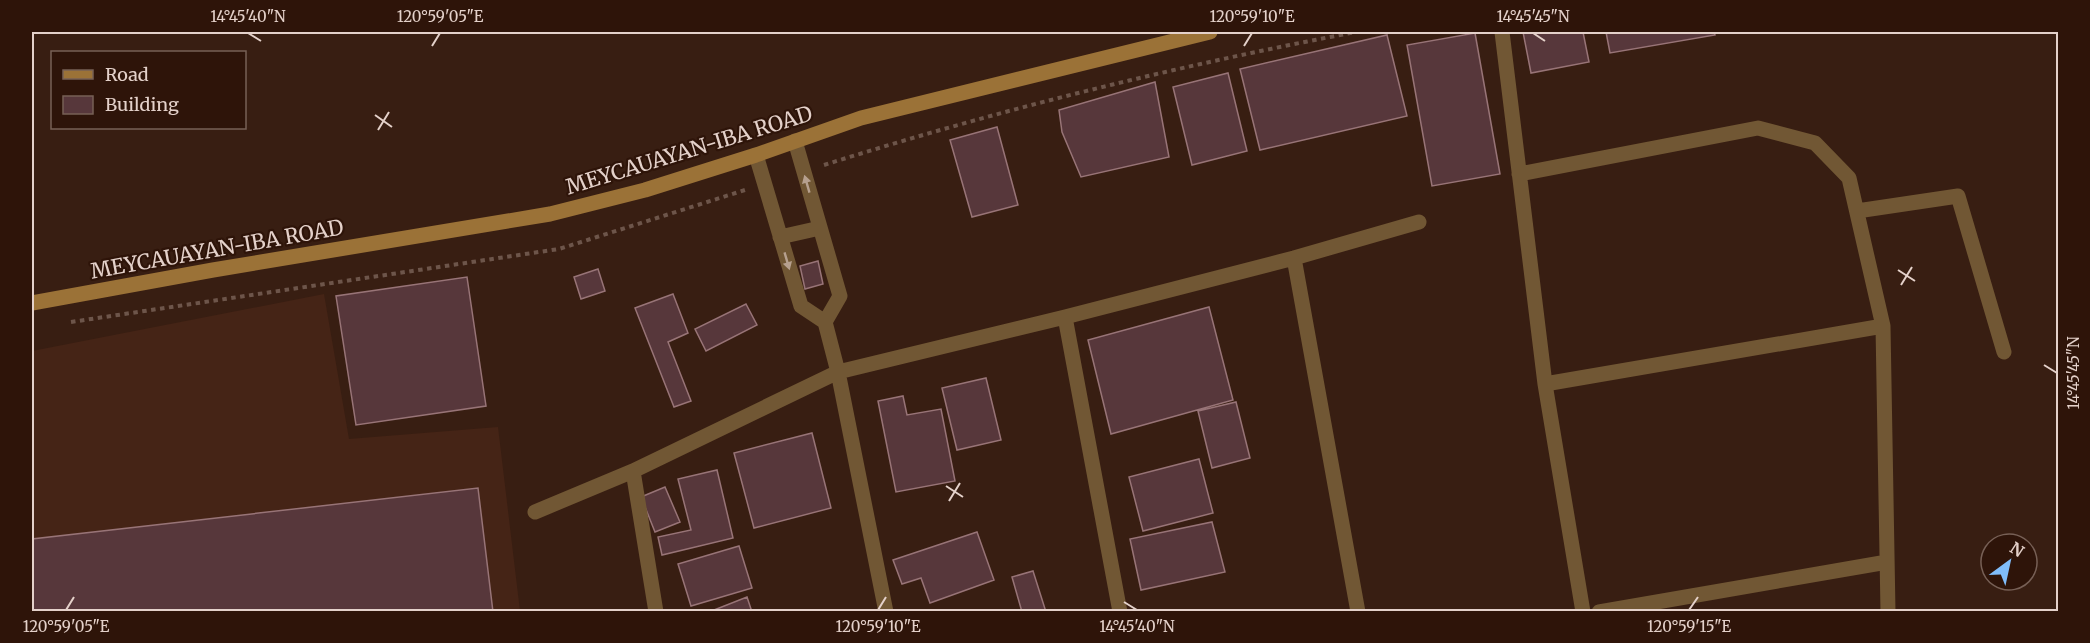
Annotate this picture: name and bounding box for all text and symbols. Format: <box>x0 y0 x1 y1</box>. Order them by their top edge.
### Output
text: 14°45'40"N <box>210 7 286 26</box>
text: 120°59'05"E <box>397 7 484 26</box>
text: 120°59'10"E <box>1209 7 1295 26</box>
text: 14°45'45"N <box>1497 7 1570 26</box>
legend <box>51 51 246 129</box>
text: Road <box>105 63 149 86</box>
text: Building <box>105 93 179 116</box>
street label: MEYCAUAYAN-IBA ROAD <box>562 100 816 200</box>
one-way arrow <box>802 175 811 193</box>
street label: MEYCAUAYAN-IBA ROAD <box>88 213 346 285</box>
one-way arrow <box>782 252 792 270</box>
text: 14°45'45"N <box>2064 336 2083 409</box>
north arrow <box>1979 532 2039 592</box>
text: N <box>2006 538 2028 561</box>
text: 120°59'05"E <box>23 617 110 636</box>
text: 120°59'10"E <box>835 617 921 636</box>
text: 14°45'40"N <box>1099 617 1175 636</box>
text: 120°59'15"E <box>1647 617 1731 636</box>

